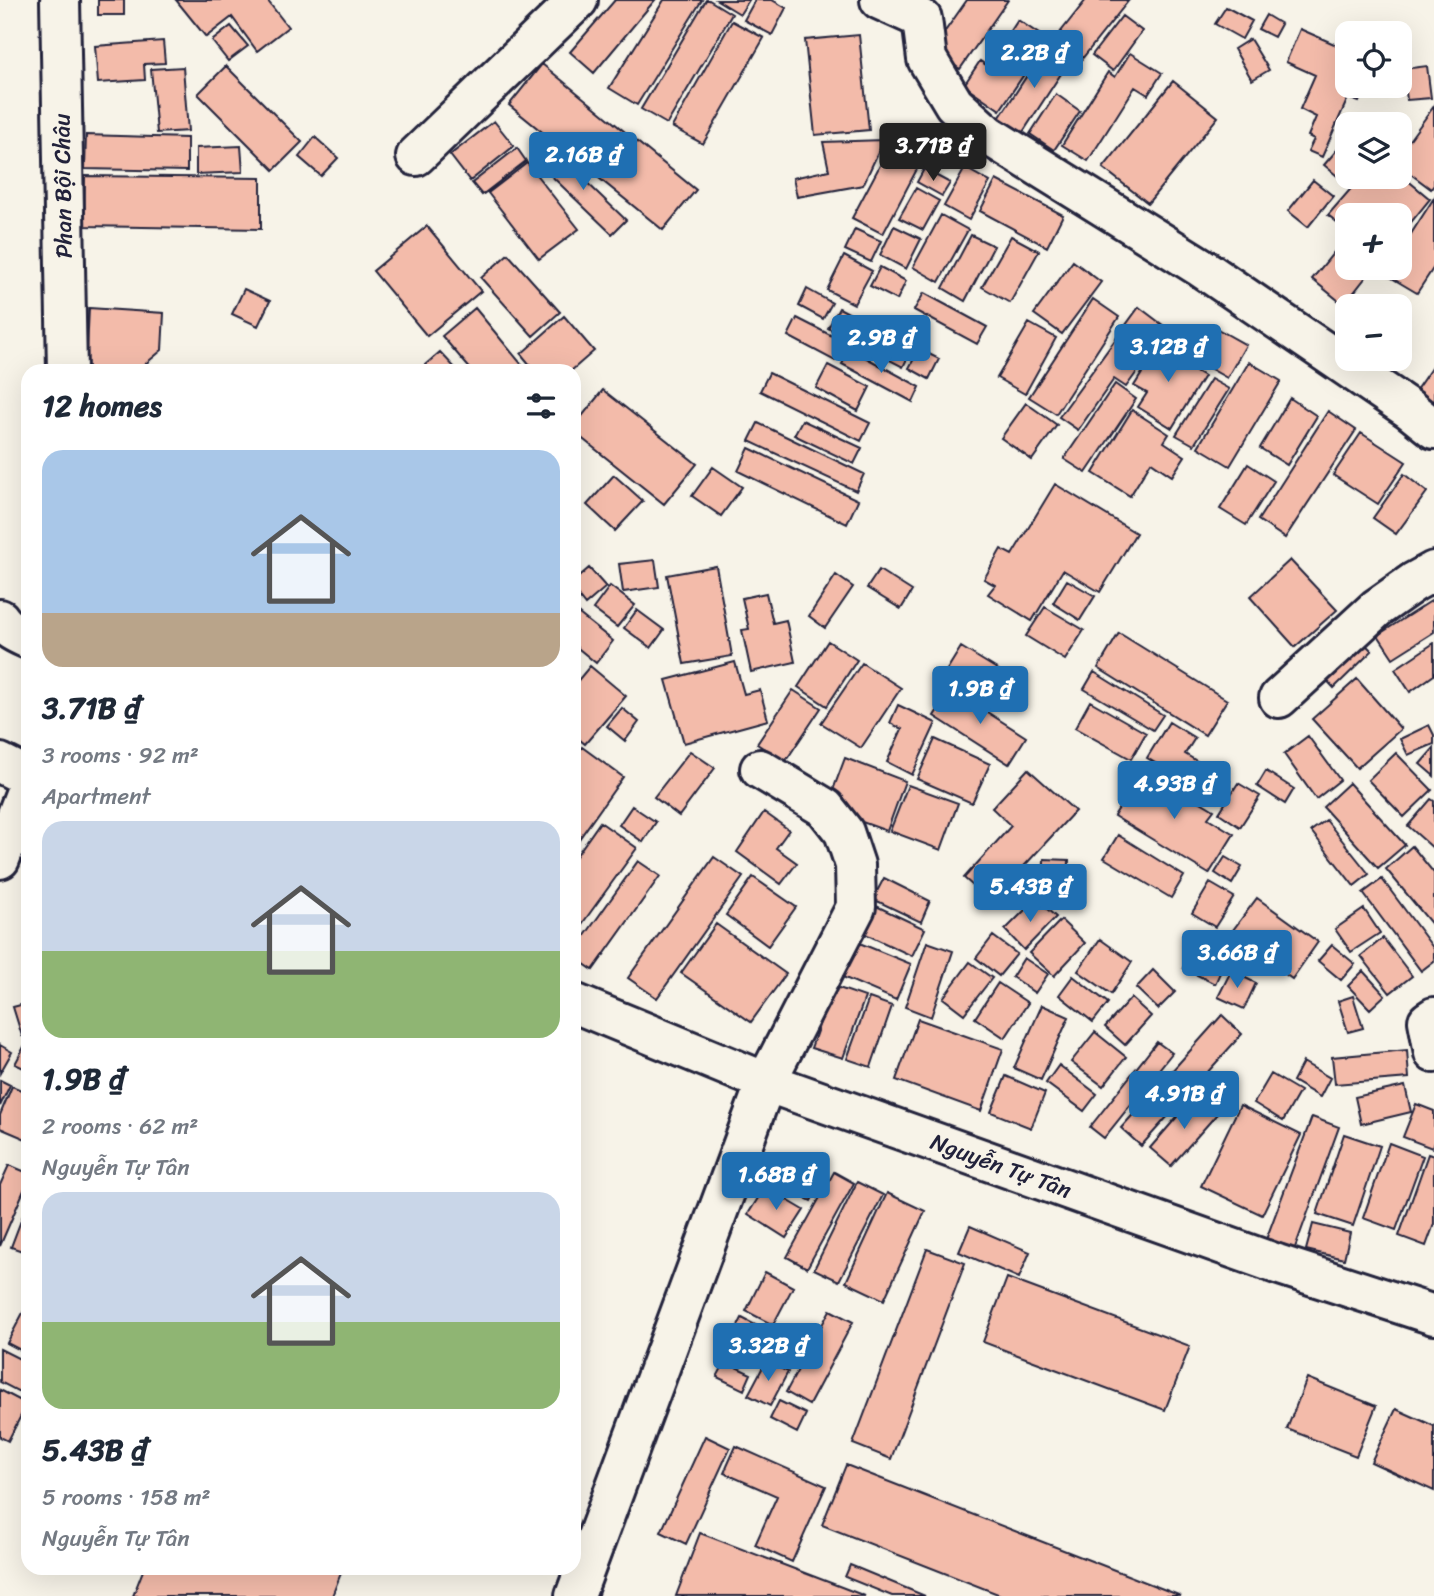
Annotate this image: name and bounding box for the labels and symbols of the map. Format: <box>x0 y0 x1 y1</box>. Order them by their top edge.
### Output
pin: 2.2B ₫ <box>977 31 1091 90</box>
street label: Phan Bội Châu <box>41 113 85 259</box>
pin: 3.71B ₫ <box>868 124 998 183</box>
pin: 2.16B ₫ <box>518 132 648 192</box>
pin: 2.9B ₫ <box>824 316 938 375</box>
pin: 3.12B ₫ <box>1103 324 1233 384</box>
pin: 1.9B ₫ <box>923 666 1037 726</box>
pin: 4.93B ₫ <box>1109 762 1239 821</box>
pin: 5.43B ₫ <box>965 864 1095 924</box>
pin: 3.66B ₫ <box>1172 930 1302 990</box>
pin: 4.91B ₫ <box>1119 1072 1249 1131</box>
street label: Nguyễn Tự Tân <box>925 1121 1077 1211</box>
pin: 1.68B ₫ <box>711 1152 841 1212</box>
pin: 3.32B ₫ <box>703 1324 833 1383</box>

